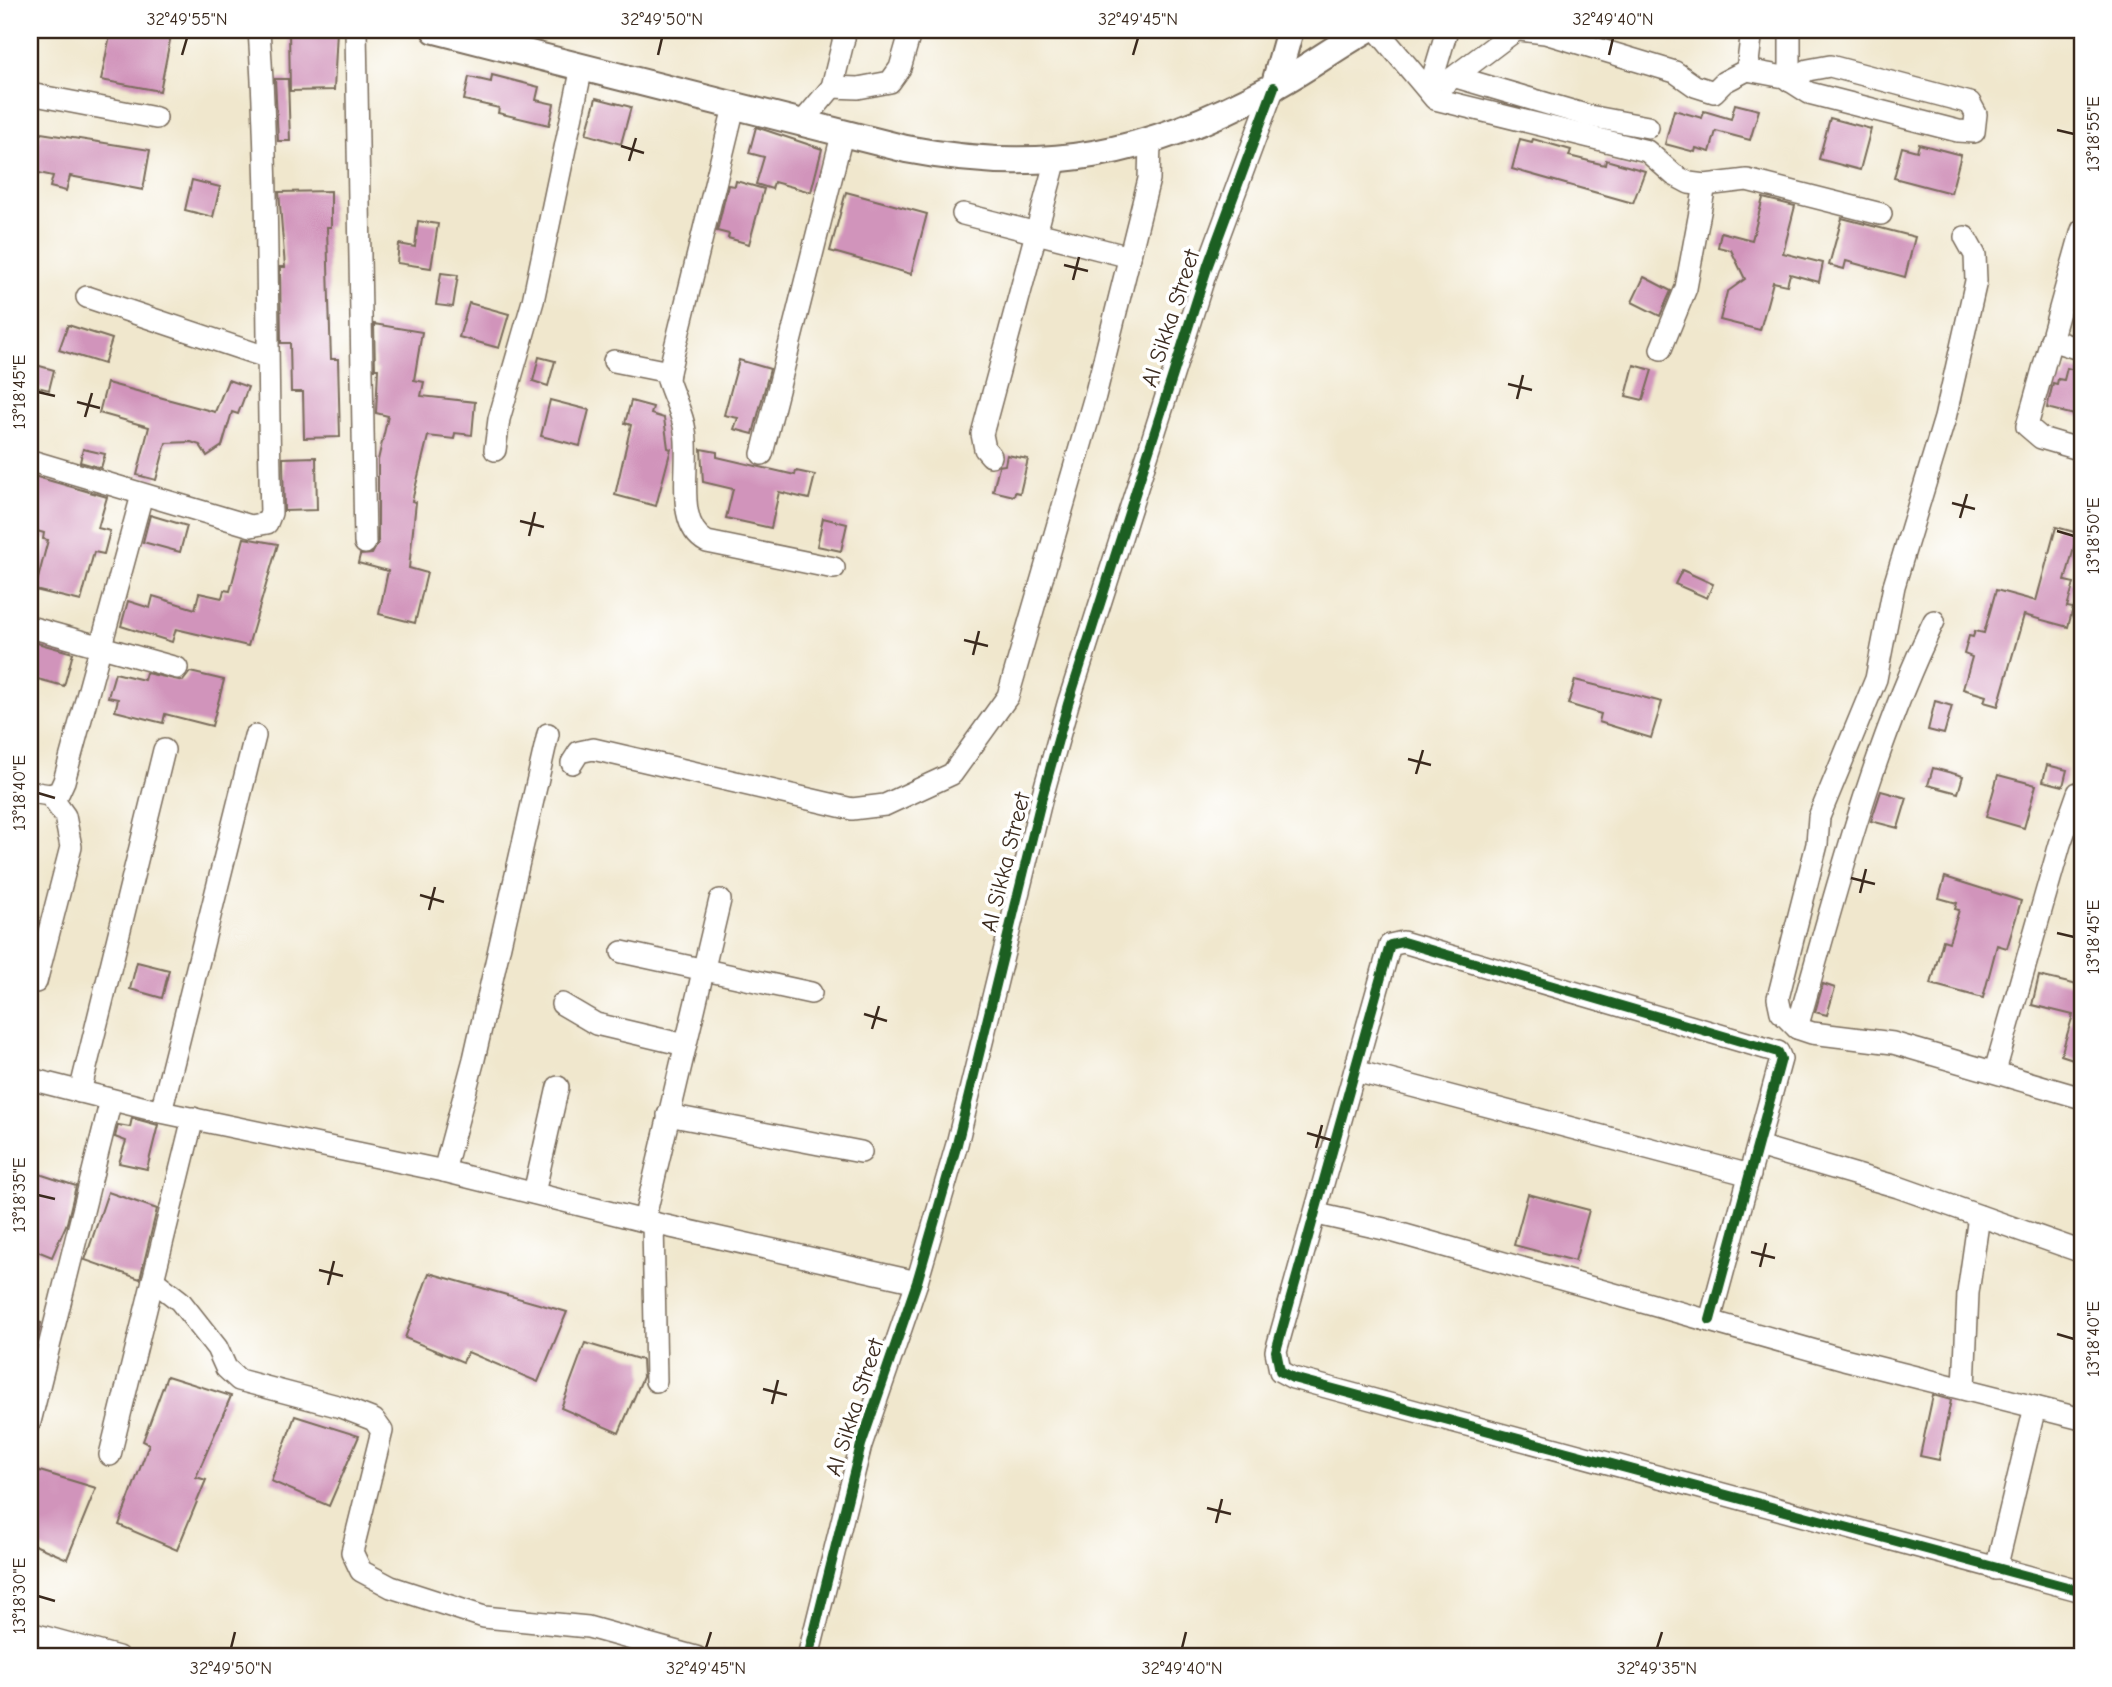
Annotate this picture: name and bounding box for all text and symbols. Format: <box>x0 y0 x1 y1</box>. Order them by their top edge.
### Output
text: 32°49'55"N <box>146 9 228 30</box>
text: 32°49'50"N <box>621 9 703 30</box>
text: 32°49'45"N <box>1098 9 1178 30</box>
text: 32°49'40"N <box>1572 9 1654 30</box>
text: 13°18'55"E <box>2083 96 2104 172</box>
street label: Al Sikka Street <box>1136 245 1206 390</box>
text: 13°18'45"E <box>9 354 30 429</box>
text: 13°18'50"E <box>2083 497 2104 575</box>
text: 13°18'40"E <box>9 755 30 831</box>
street label: Al Sikka Street <box>975 788 1036 935</box>
text: 13°18'45"E <box>2083 899 2104 974</box>
text: 13°18'35"E <box>9 1157 30 1233</box>
text: 13°18'40"E <box>2083 1301 2104 1377</box>
street label: Al Sikka Street <box>820 1334 890 1479</box>
text: 13°18'30"E <box>9 1558 30 1634</box>
text: 32°49'50"N <box>190 1658 272 1679</box>
text: 32°49'45"N <box>666 1658 746 1679</box>
text: 32°49'40"N <box>1141 1658 1223 1679</box>
text: 32°49'35"N <box>1617 1658 1697 1679</box>

